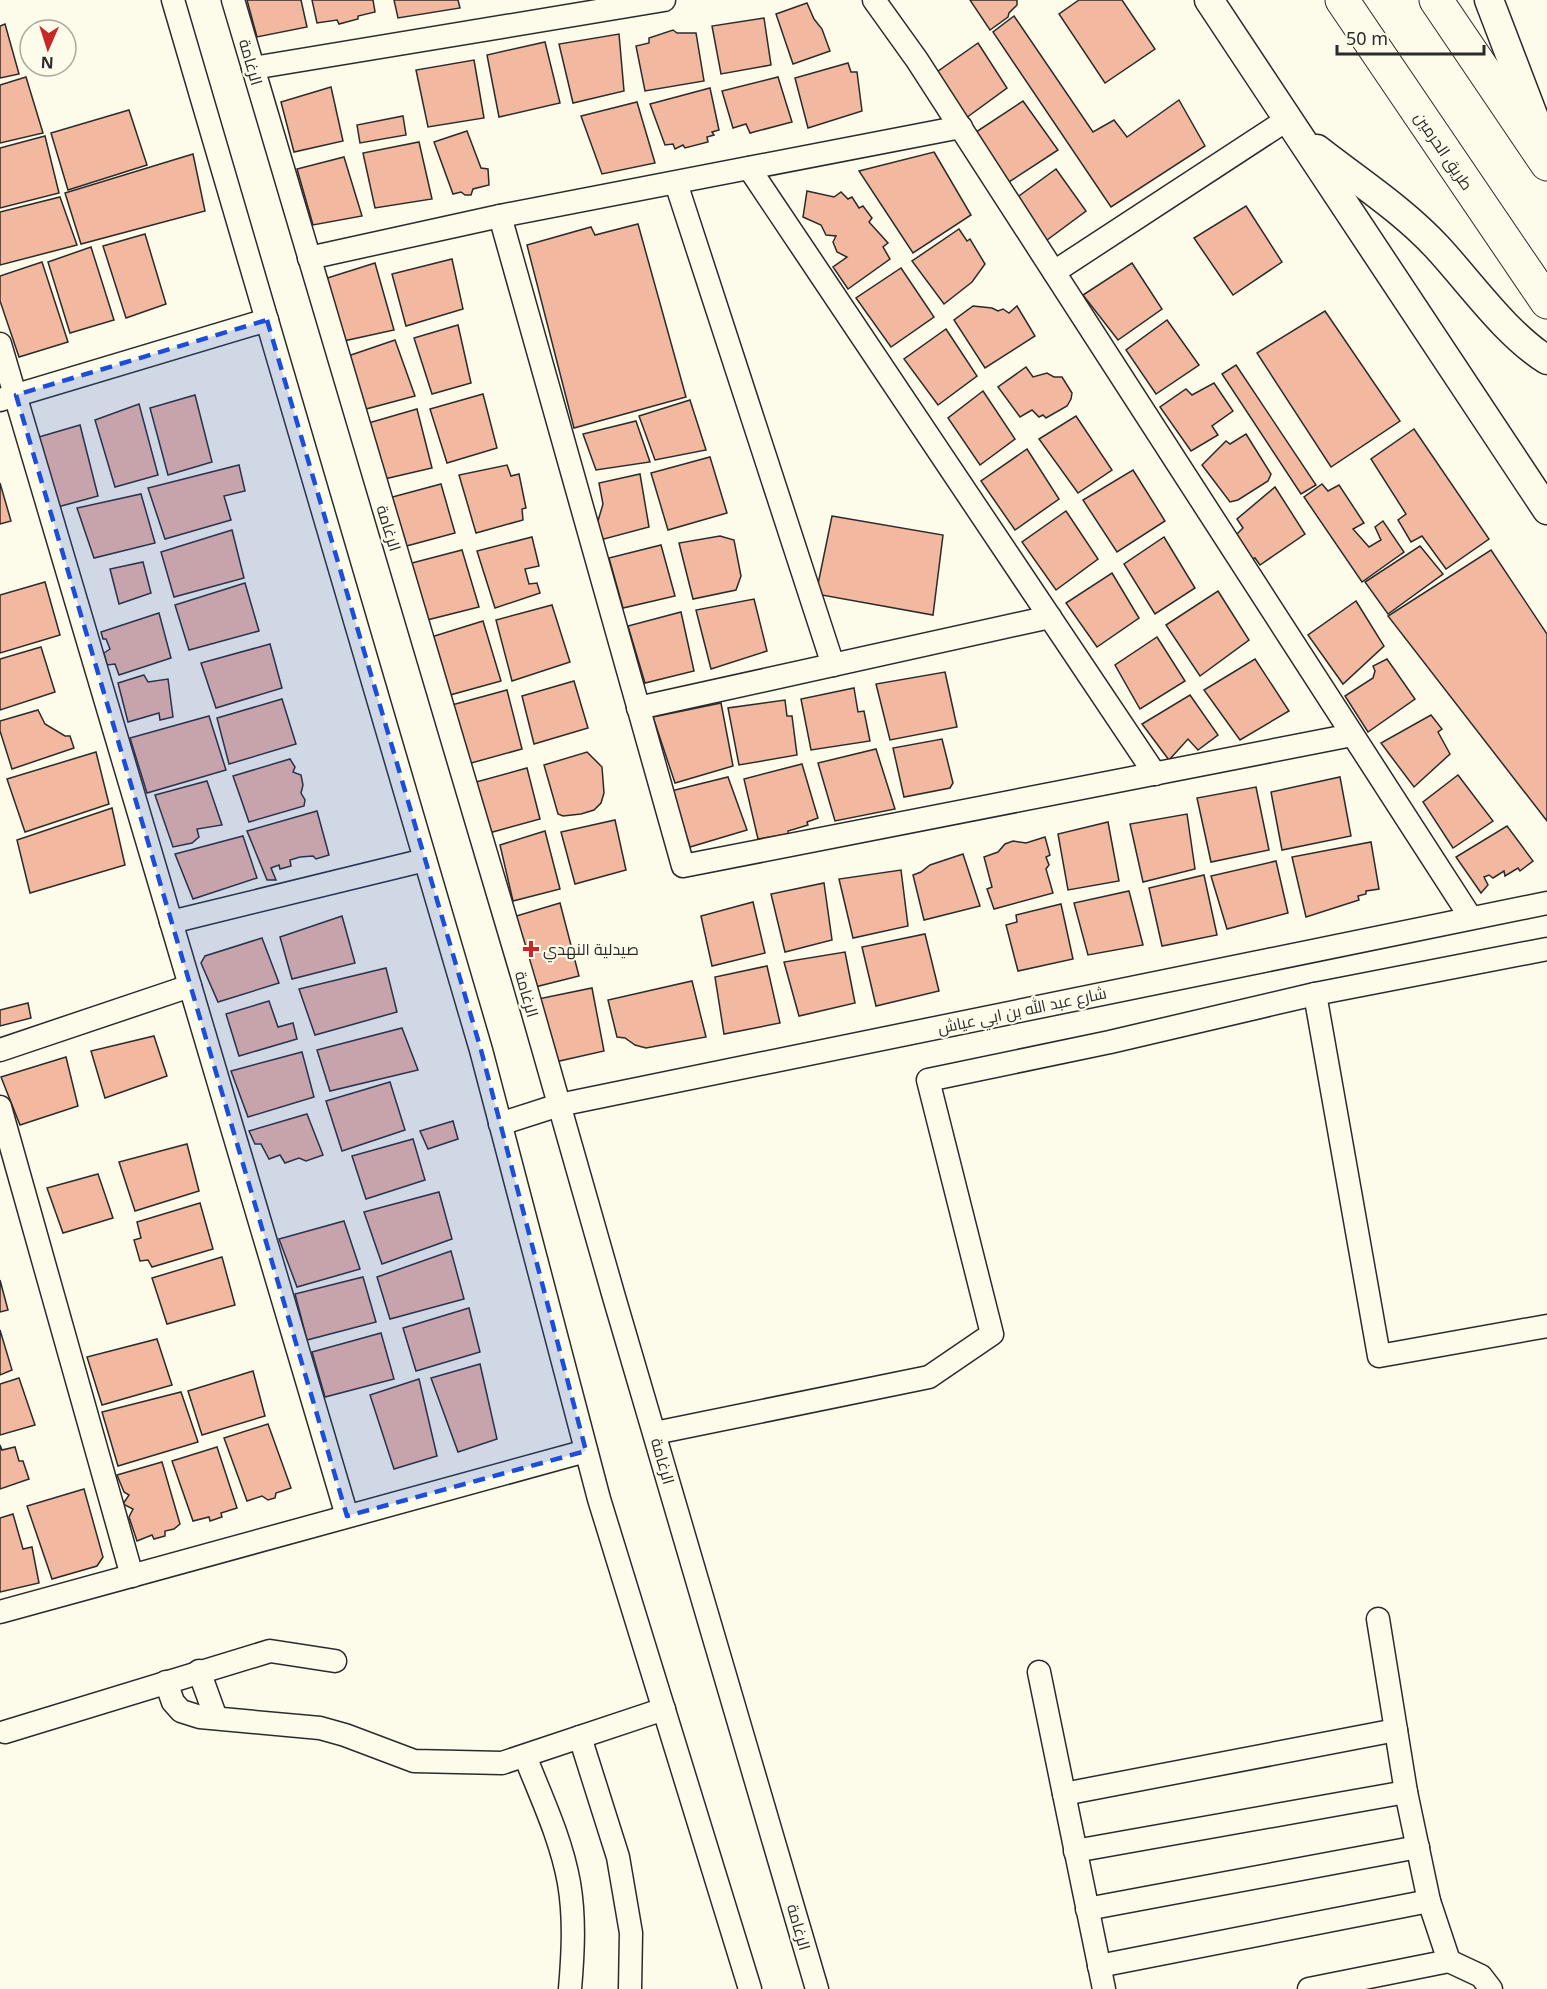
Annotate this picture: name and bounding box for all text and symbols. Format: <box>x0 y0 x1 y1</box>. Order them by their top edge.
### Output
north arrow <box>18 18 78 78</box>
scale bar <box>1337 18 1484 56</box>
text: 50 m <box>1346 26 1388 50</box>
street label: الرغامة <box>234 36 268 88</box>
text: N <box>40 52 54 74</box>
street label: طريق الحرمين <box>1410 108 1478 194</box>
street label: الرغامة <box>372 502 406 554</box>
place label: صيدلية النهدي <box>543 938 639 963</box>
marker: صيدلية النهدي <box>524 942 538 956</box>
street label: الرغامة <box>510 968 544 1020</box>
street label: شارع عبد الله بن ابي عياش <box>936 981 1109 1042</box>
street label: الرغامة <box>646 1435 680 1487</box>
street label: الرغامة <box>782 1901 816 1953</box>

